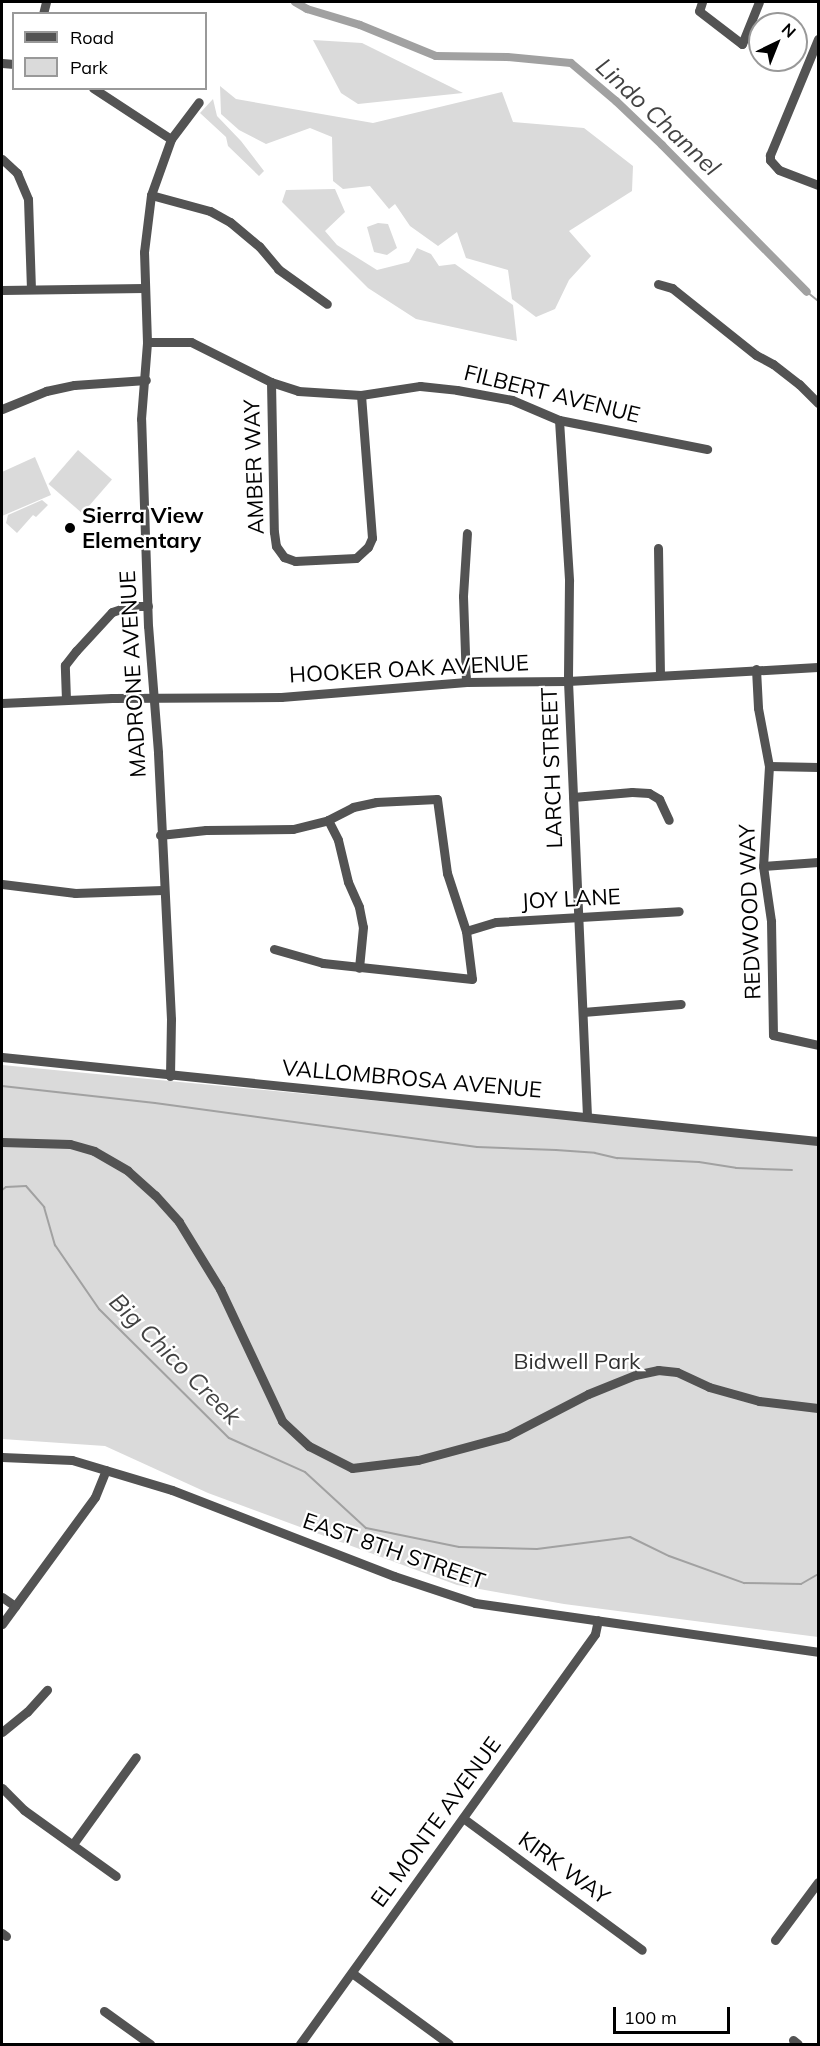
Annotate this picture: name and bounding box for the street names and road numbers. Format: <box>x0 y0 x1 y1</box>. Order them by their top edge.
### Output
street label: FILBERT AVENUE <box>461 359 643 429</box>
street label: AMBER WAY <box>238 399 270 535</box>
street label: MADRONE AVENUE <box>114 570 152 778</box>
street label: HOOKER OAK AVENUE <box>289 650 529 688</box>
street label: LARCH STREET <box>536 687 568 849</box>
street label: REDWOOD WAY <box>734 824 766 1000</box>
street label: JOY LANE <box>521 883 621 915</box>
street label: VALLOMBROSA AVENUE <box>281 1054 543 1104</box>
street label: EAST 8TH STREET <box>299 1507 489 1595</box>
street label: EL MONTE AVENUE <box>365 1732 507 1912</box>
street label: KIRK WAY <box>513 1826 615 1910</box>

